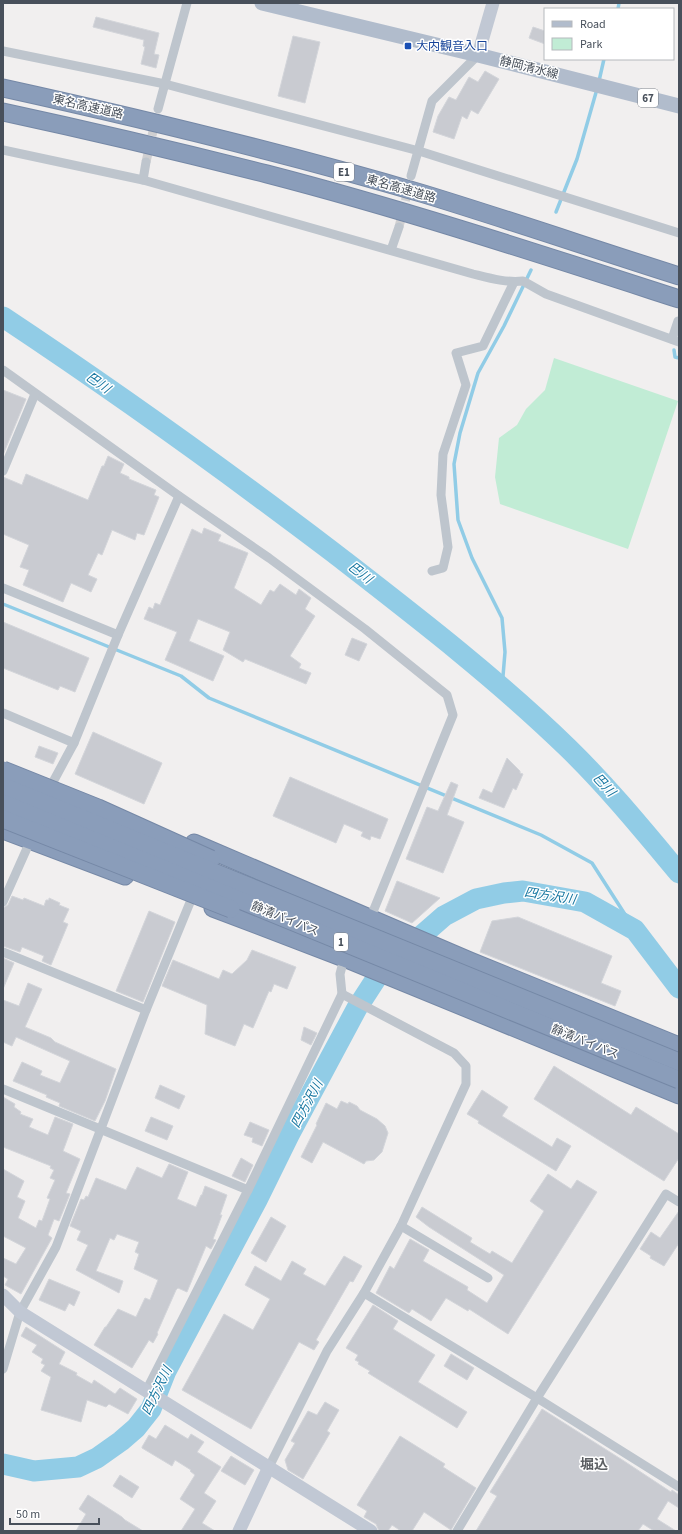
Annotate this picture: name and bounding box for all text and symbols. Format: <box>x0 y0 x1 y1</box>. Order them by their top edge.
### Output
legend <box>544 8 674 60</box>
text: Road <box>580 16 606 33</box>
text: Park <box>580 36 602 53</box>
place label: 大内観音入口 <box>416 38 488 55</box>
marker: 大内観音入口 <box>403 41 413 51</box>
street label: 静岡清水線 <box>498 52 560 84</box>
road number: 67 <box>638 89 658 107</box>
street label: 東名高速道路 <box>51 91 125 123</box>
road number: E1 <box>334 163 354 181</box>
street label: 東名高速道路 <box>364 171 438 207</box>
water label: 巴川 <box>82 368 115 399</box>
water label: 巴川 <box>344 558 377 589</box>
water label: 巴川 <box>589 769 621 802</box>
water label: 四方沢川 <box>523 883 579 909</box>
street label: 静清バイパス <box>249 898 321 940</box>
road number: 1 <box>334 933 348 951</box>
street label: 静清バイパス <box>549 1021 621 1063</box>
water label: 四方沢川 <box>287 1075 328 1131</box>
water label: 四方沢川 <box>138 1362 177 1418</box>
district label: 堀込 <box>580 1455 608 1475</box>
scale bar <box>10 1500 99 1526</box>
text: 50 m <box>16 1506 40 1523</box>

